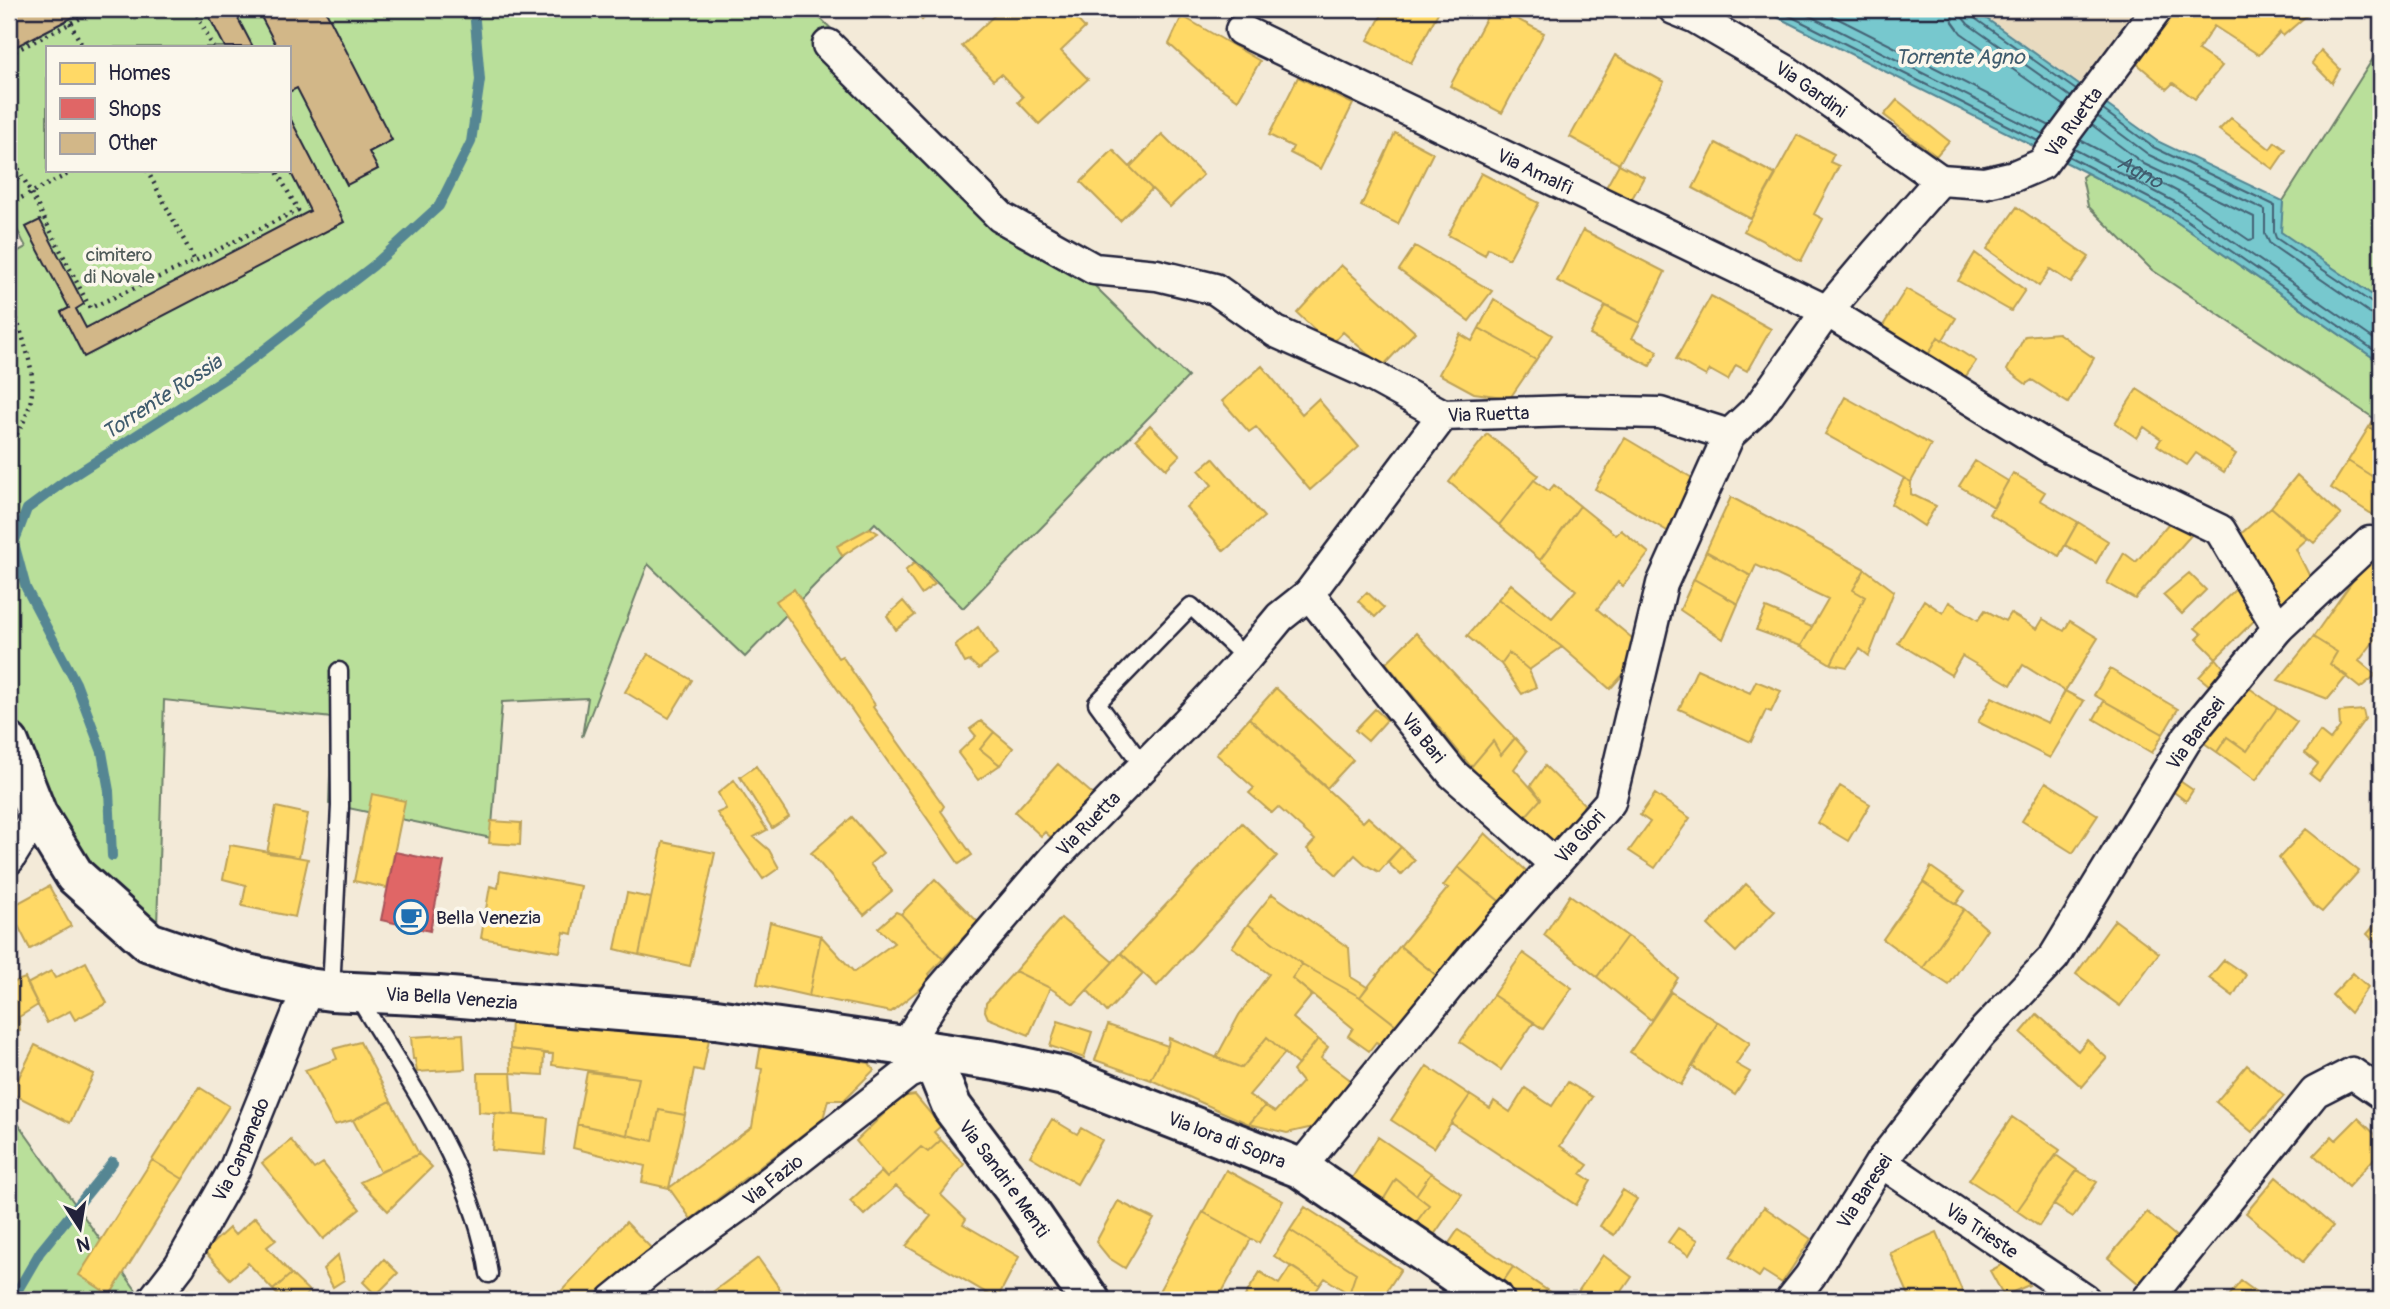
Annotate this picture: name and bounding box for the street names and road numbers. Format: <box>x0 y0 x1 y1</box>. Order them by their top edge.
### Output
street label: Via Gardini <box>1771 56 1851 123</box>
street label: Via Ruetta <box>2040 82 2108 162</box>
street label: Via Amalfi <box>1493 144 1576 200</box>
street label: Via Ruetta <box>1447 401 1530 428</box>
street label: Via Baresei <box>2161 692 2230 775</box>
street label: Via Bari <box>1396 708 1451 768</box>
street label: Via Ruetta <box>1051 786 1126 862</box>
street label: Via Giori <box>1550 805 1611 869</box>
street label: Via Bella Venezia <box>385 983 519 1016</box>
street label: Via Carpanedo <box>207 1094 275 1206</box>
street label: Via lora di Sopra <box>1164 1107 1289 1174</box>
street label: Via Sandri e Menti <box>953 1115 1054 1242</box>
street label: Via Fazio <box>738 1149 808 1212</box>
street label: Via Baresei <box>1832 1150 1898 1233</box>
street label: Via Trieste <box>1940 1198 2023 1265</box>

